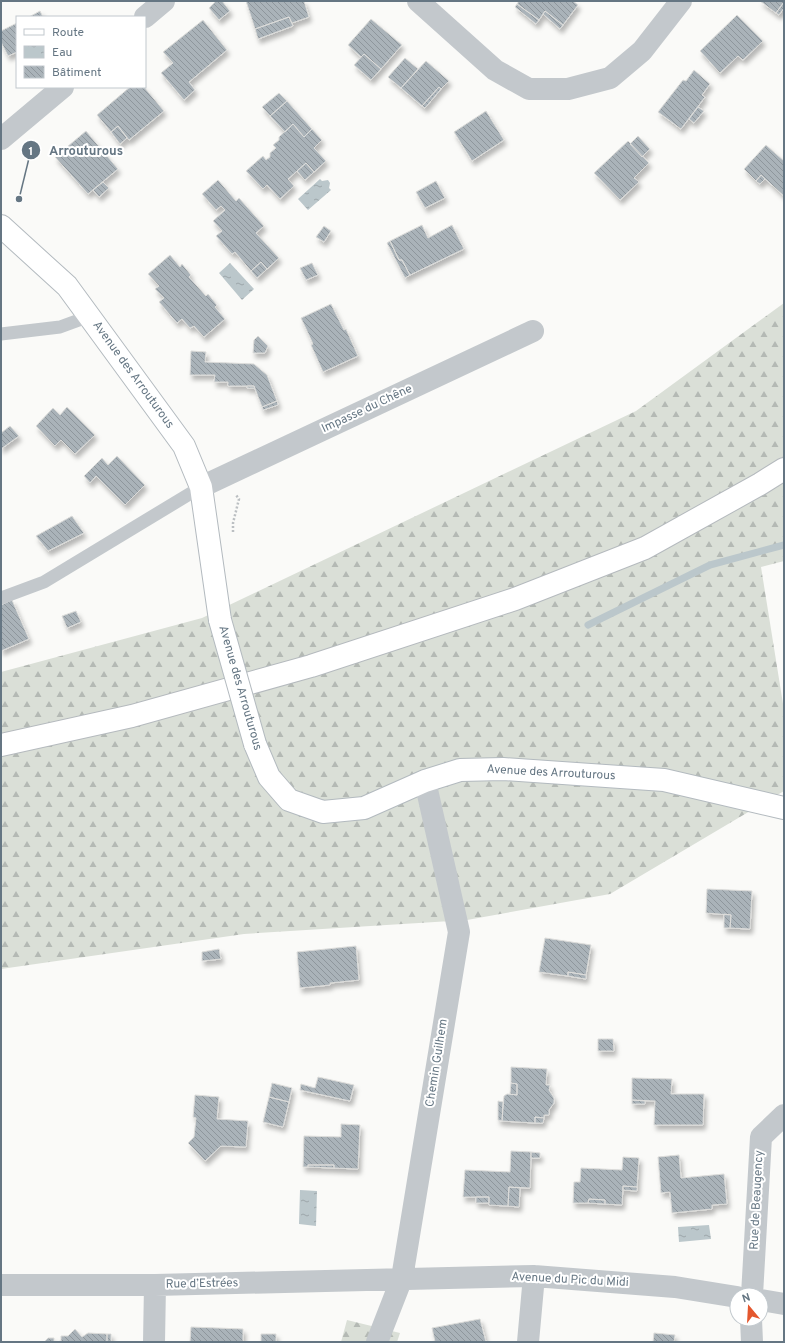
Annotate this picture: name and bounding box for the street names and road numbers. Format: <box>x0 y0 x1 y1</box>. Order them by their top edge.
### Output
street label: Avenue des Arrouturous <box>89 318 177 432</box>
street label: Impasse du Chêne <box>319 381 415 437</box>
street label: Avenue des Arrouturous <box>215 624 265 752</box>
street label: Avenue des Arrouturous <box>486 762 616 784</box>
street label: Chemin Guilhem <box>422 1018 452 1108</box>
street label: Rue de Beaugency <box>746 1150 768 1250</box>
street label: Avenue du Pic du Midi <box>511 1269 629 1291</box>
street label: Rue d’Estrées <box>166 1275 238 1293</box>

